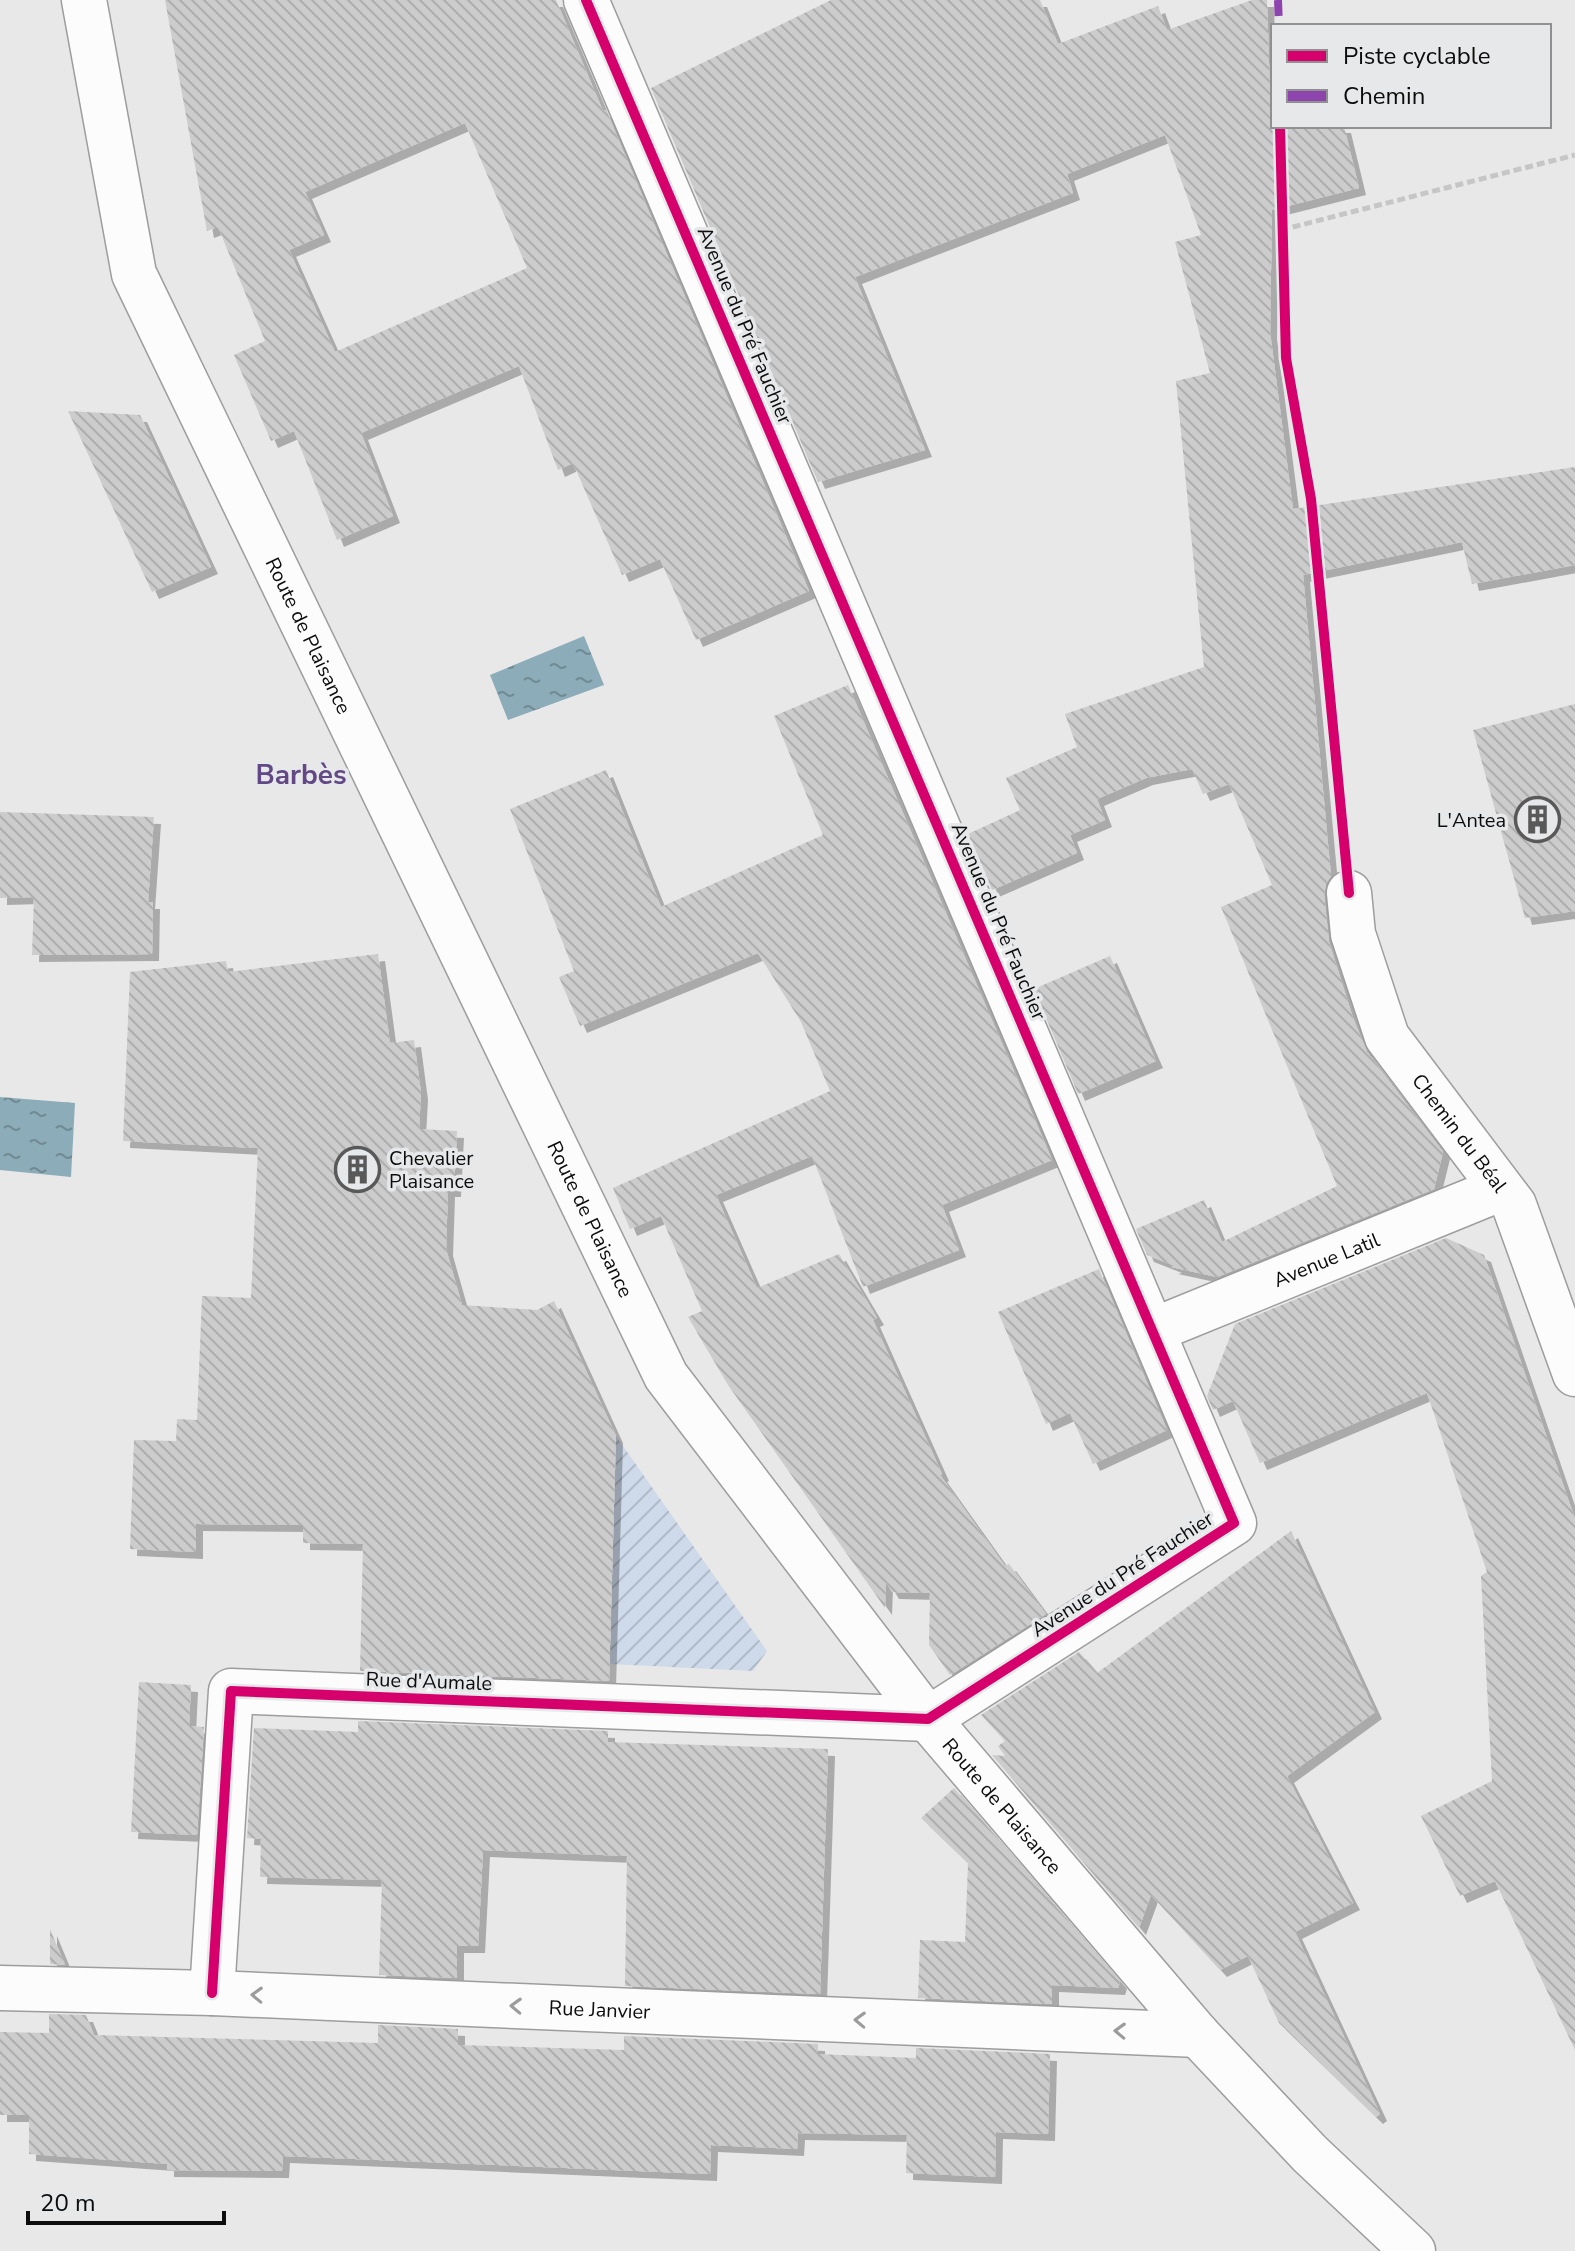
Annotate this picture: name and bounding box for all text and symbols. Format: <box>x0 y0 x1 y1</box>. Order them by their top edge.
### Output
legend <box>1271 24 1551 128</box>
text: Piste cyclable <box>1343 40 1490 72</box>
text: Chemin <box>1343 80 1425 112</box>
street label: Avenue du Pré Fauchier <box>691 222 798 428</box>
street label: Route de Plaisance <box>259 553 357 719</box>
district label: Barbès <box>255 756 347 794</box>
building icon: L'Antea <box>1513 796 1561 844</box>
place label: L'Antea <box>1437 807 1506 834</box>
street label: Avenue du Pré Fauchier <box>945 818 1052 1024</box>
street label: Chemin du Béal <box>1405 1068 1513 1198</box>
street label: Route de Plaisance <box>541 1137 639 1302</box>
place label: Chevalier Plaisance <box>389 1145 474 1195</box>
building icon: Chevalier Plaisance <box>334 1146 382 1194</box>
street label: Avenue Latil <box>1269 1227 1384 1294</box>
street label: Avenue du Pré Fauchier <box>1026 1505 1218 1643</box>
street label: Rue d'Aumale <box>365 1666 493 1697</box>
street label: Route de Plaisance <box>936 1732 1068 1880</box>
one-way arrow <box>250 1987 263 2004</box>
street label: Rue Janvier <box>548 1994 651 2026</box>
one-way arrow <box>509 1998 522 2015</box>
one-way arrow <box>853 2012 866 2029</box>
one-way arrow <box>1113 2023 1126 2040</box>
scale bar <box>28 2175 224 2225</box>
text: 20 m <box>40 2187 96 2219</box>

